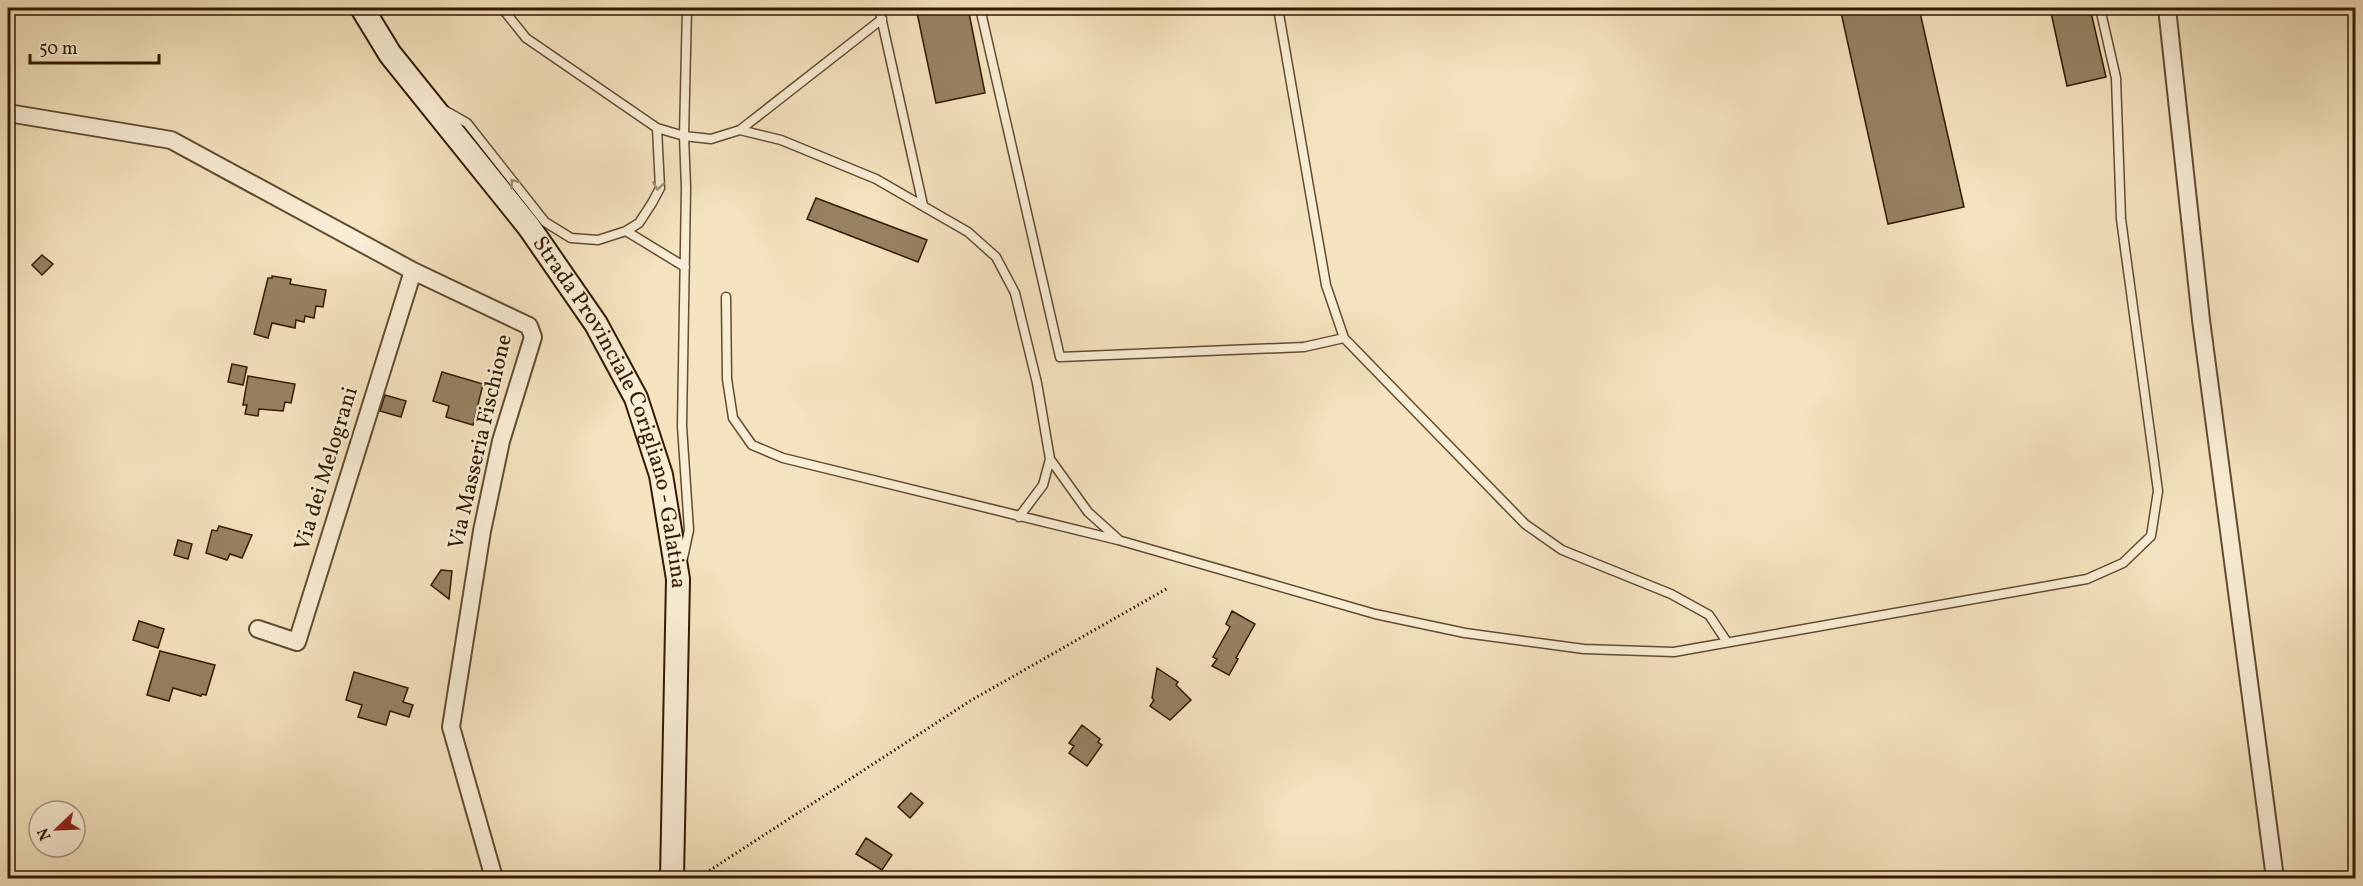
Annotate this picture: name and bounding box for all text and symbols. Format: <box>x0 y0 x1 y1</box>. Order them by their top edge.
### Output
scale bar <box>30 27 159 65</box>
text: 50 m <box>39 37 78 62</box>
one-way arrow <box>510 179 521 190</box>
one-way arrow <box>652 181 664 191</box>
street label: Strada Provinciale Corigliano - Galatina <box>524 230 694 589</box>
street label: Via Masseria Fischione <box>441 331 521 553</box>
street label: Via dei Melograni <box>287 383 367 555</box>
north arrow <box>27 799 87 859</box>
text: N <box>32 824 57 844</box>

